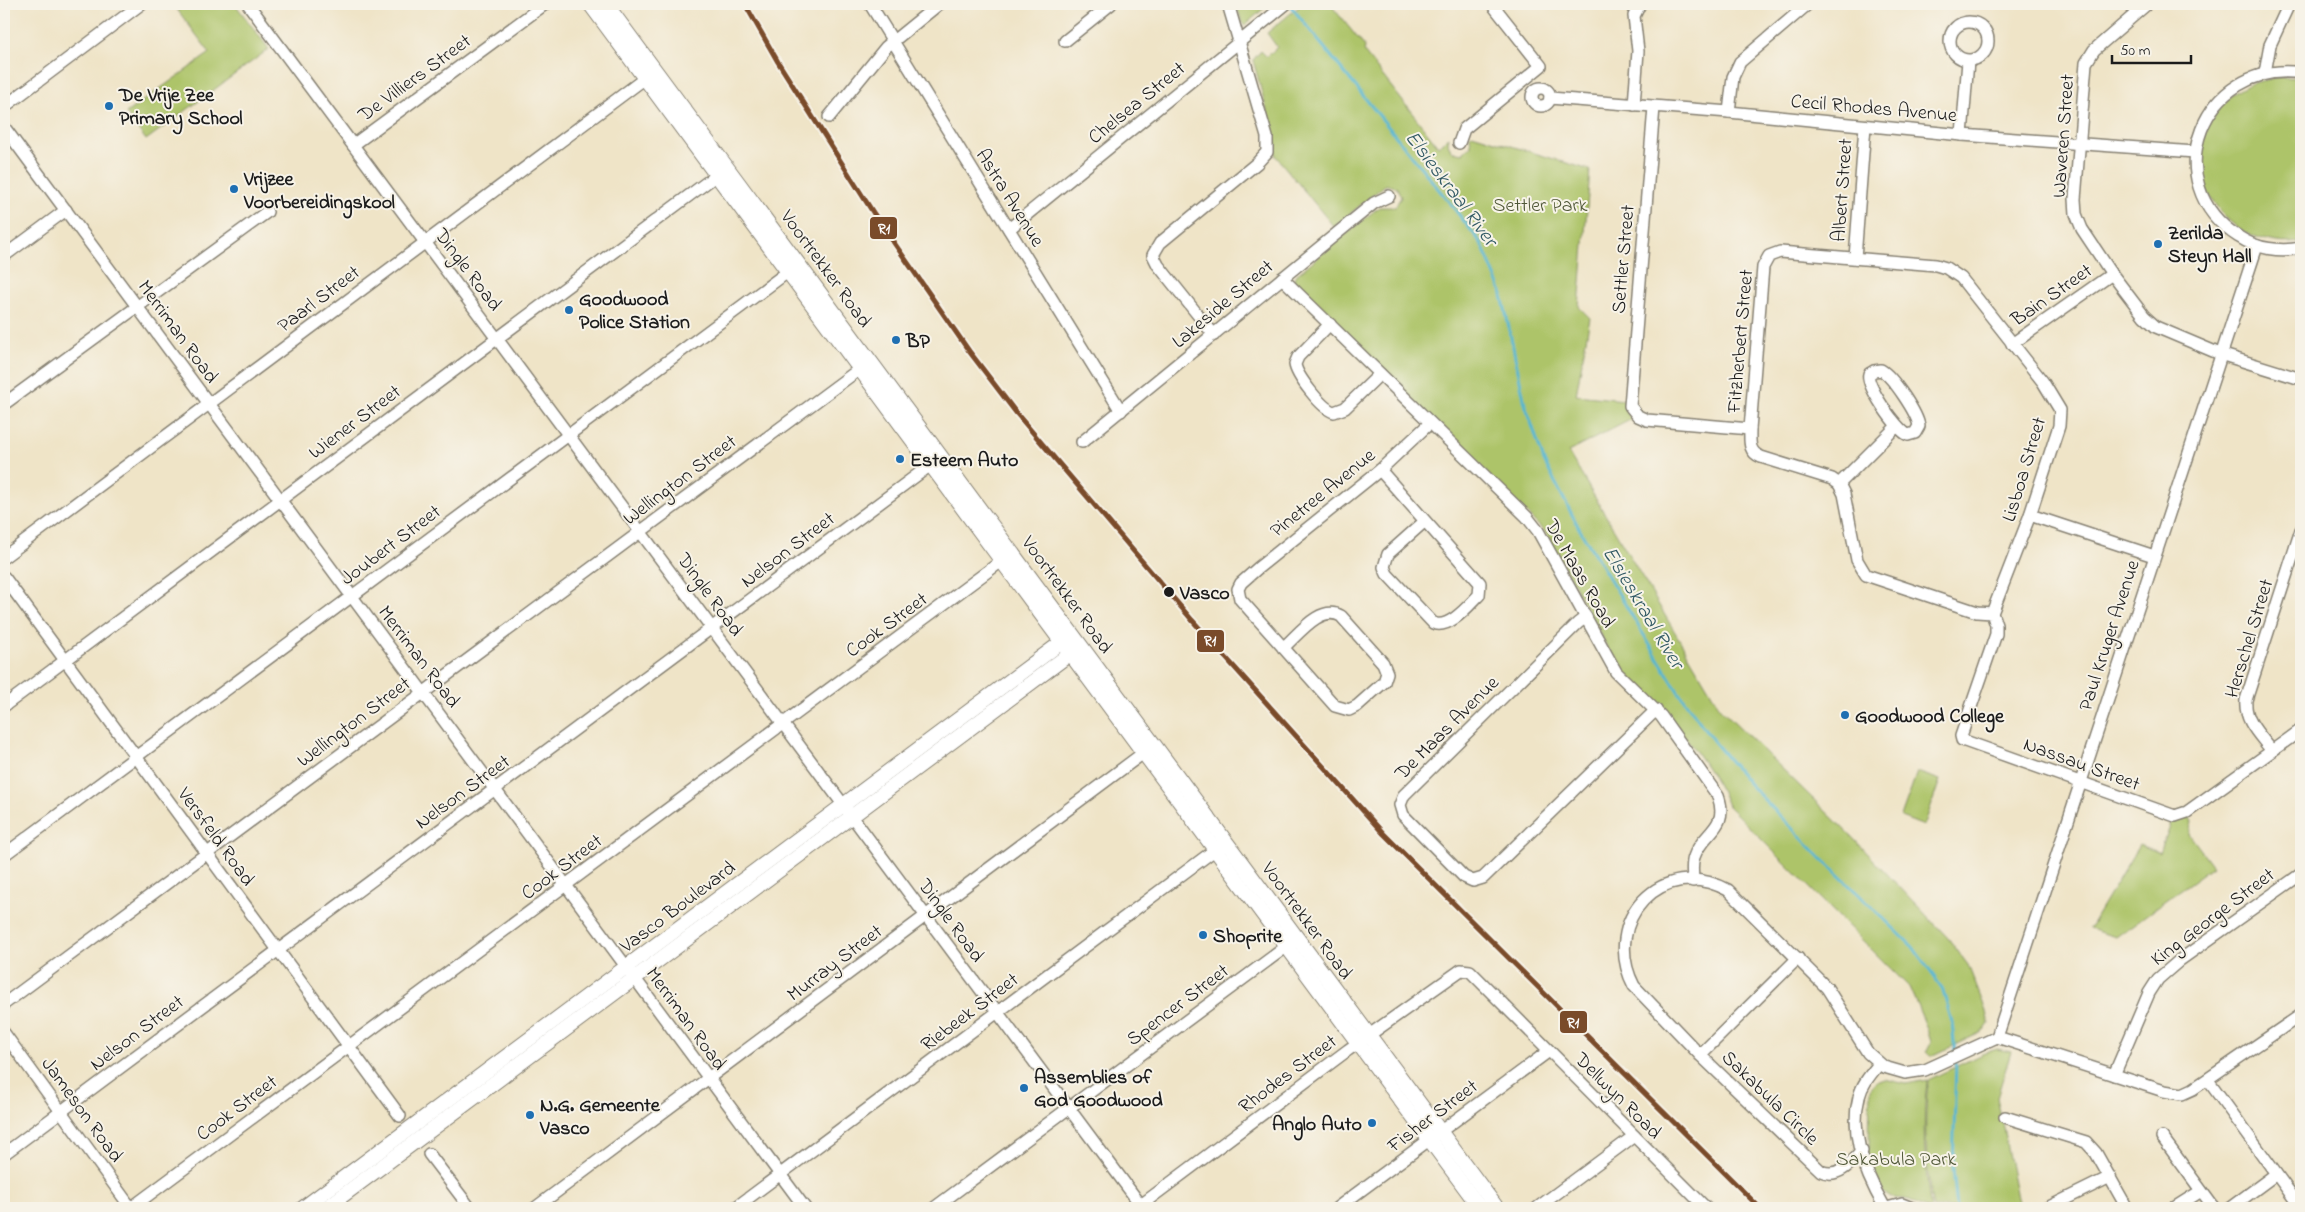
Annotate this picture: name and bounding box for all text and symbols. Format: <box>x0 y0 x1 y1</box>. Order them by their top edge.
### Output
street label: De Villiers Street <box>352 28 478 131</box>
scale bar <box>2112 32 2191 64</box>
text: 50 m <box>2120 40 2151 62</box>
street label: Chelsea Street <box>1083 55 1193 152</box>
street label: Waveren Street <box>2046 73 2083 199</box>
place label: De Vrije Zee Primary School <box>118 82 243 135</box>
street label: Cecil Rhodes Avenue <box>1789 88 1958 131</box>
marker: De Vrije Zee Primary School <box>103 100 115 112</box>
water label: Elsieskraal River <box>1397 125 1505 255</box>
street label: Albert Street <box>1825 137 1862 243</box>
street label: Astra Avenue <box>967 144 1051 253</box>
place label: Vrijzee Voorbereidingskool <box>243 166 395 219</box>
marker: Vrijzee Voorbereidingskool <box>228 183 240 195</box>
park label: Settler Park <box>1493 192 1588 221</box>
street label: Settler Street <box>1605 203 1644 315</box>
street label: Voortrekker Road <box>772 204 878 334</box>
line badge: R1 <box>869 216 898 240</box>
text: R1 <box>877 219 891 240</box>
place label: Zerilda Steyn Hall <box>2168 220 2252 273</box>
street label: Dingle Road <box>425 222 508 319</box>
marker: Zerilda Steyn Hall <box>2152 238 2164 250</box>
street label: Lakeside Street <box>1166 253 1281 356</box>
street label: Bain Street <box>2005 257 2099 335</box>
street label: Paarl Street <box>272 259 367 341</box>
street label: Fitzherbert Street <box>1721 268 1762 415</box>
street label: Merriman Road <box>129 275 224 390</box>
place label: Goodwood Police Station <box>579 286 690 338</box>
marker: Goodwood Police Station <box>563 304 575 316</box>
place label: BP <box>905 328 930 357</box>
marker: BP <box>890 334 902 346</box>
street label: Wiener Street <box>303 378 408 468</box>
street label: Lisboa Street <box>1996 413 2055 526</box>
street label: Wellington Street <box>617 428 744 534</box>
street label: Pinetree Avenue <box>1265 442 1383 546</box>
place label: Esteem Auto <box>910 447 1018 476</box>
marker: Esteem Auto <box>894 453 906 465</box>
street label: Joubert Street <box>335 498 448 594</box>
street label: Nelson Street <box>735 506 842 596</box>
street label: De Maas Road <box>1536 514 1622 634</box>
street label: Voortrekker Road <box>1013 530 1119 660</box>
water label: Elsieskraal River <box>1594 541 1692 677</box>
street label: Dingle Road <box>667 547 749 644</box>
street label: Paul Kruger Avenue <box>2072 557 2149 715</box>
street label: Herschel Street <box>2219 575 2282 702</box>
place label: Vasco <box>1179 580 1230 609</box>
marker: Vasco <box>1162 585 1176 599</box>
street label: Cook Street <box>840 586 935 666</box>
street label: Merriman Road <box>370 600 466 715</box>
line badge: R1 <box>1196 629 1225 653</box>
text: R1 <box>1203 631 1217 652</box>
street label: Wellington Street <box>291 670 418 776</box>
street label: De Maas Avenue <box>1388 670 1507 788</box>
place label: Goodwood College <box>1855 703 2005 733</box>
marker: Goodwood College <box>1839 709 1851 721</box>
street label: Nassau Street <box>2019 731 2144 800</box>
street label: Nelson Street <box>410 748 517 838</box>
street label: Versfeld Road <box>169 781 261 893</box>
street label: Cook Street <box>516 828 610 908</box>
street label: Vasco Boulevard <box>614 855 742 962</box>
street label: Voortrekker Road <box>1253 856 1359 986</box>
street label: King George Street <box>2145 862 2282 975</box>
street label: Dingle Road <box>908 873 990 970</box>
street label: Murray Street <box>782 918 890 1010</box>
place label: Shoprite <box>1213 923 1283 952</box>
marker: Shoprite <box>1197 929 1209 941</box>
street label: Spencer Street <box>1121 958 1236 1054</box>
street label: Merriman Road <box>637 962 732 1077</box>
street label: Riebeek Street <box>915 966 1026 1060</box>
street label: Nelson Street <box>84 989 191 1079</box>
line badge: R1 <box>1559 1010 1588 1034</box>
text: R1 <box>1566 1013 1580 1034</box>
street label: Rhodes Street <box>1233 1028 1344 1122</box>
street label: Sakabula Circle <box>1714 1045 1825 1153</box>
street label: Dellwyn Road <box>1566 1046 1667 1147</box>
street label: Jameson Road <box>33 1052 129 1169</box>
place label: Assemblies of God Goodwood <box>1034 1064 1163 1116</box>
street label: Cook Street <box>191 1069 285 1149</box>
street label: Fisher Street <box>1381 1073 1485 1161</box>
marker: Assemblies of God Goodwood <box>1018 1082 1030 1094</box>
place label: N.G. Gemeente Vasco <box>539 1092 661 1144</box>
marker: N.G. Gemeente Vasco <box>524 1109 536 1121</box>
place label: Anglo Auto <box>1272 1111 1362 1141</box>
marker: Anglo Auto <box>1366 1117 1378 1129</box>
park label: Sakabula Park <box>1836 1146 1956 1175</box>

